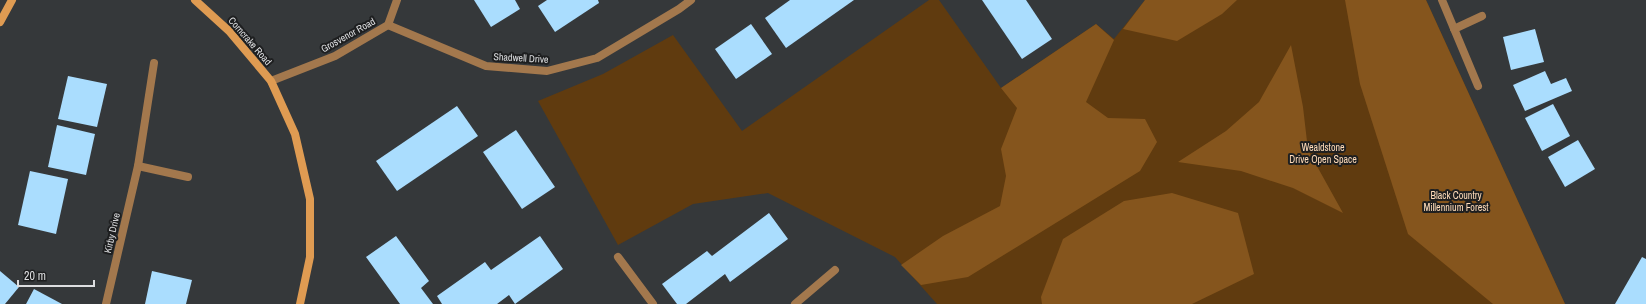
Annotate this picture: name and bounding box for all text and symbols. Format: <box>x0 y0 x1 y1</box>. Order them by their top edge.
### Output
street label: Corncrake Road <box>226 14 274 68</box>
street label: Grosvenor Road <box>319 15 377 55</box>
street label: Shadwell Drive <box>493 50 549 66</box>
park label: Wealdstone Drive Open Space <box>1289 141 1357 166</box>
park label: Black Country Millennium Forest <box>1423 189 1489 214</box>
street label: Kirby Drive <box>101 211 123 254</box>
scale bar <box>18 262 94 288</box>
text: 20 m <box>24 268 46 284</box>

